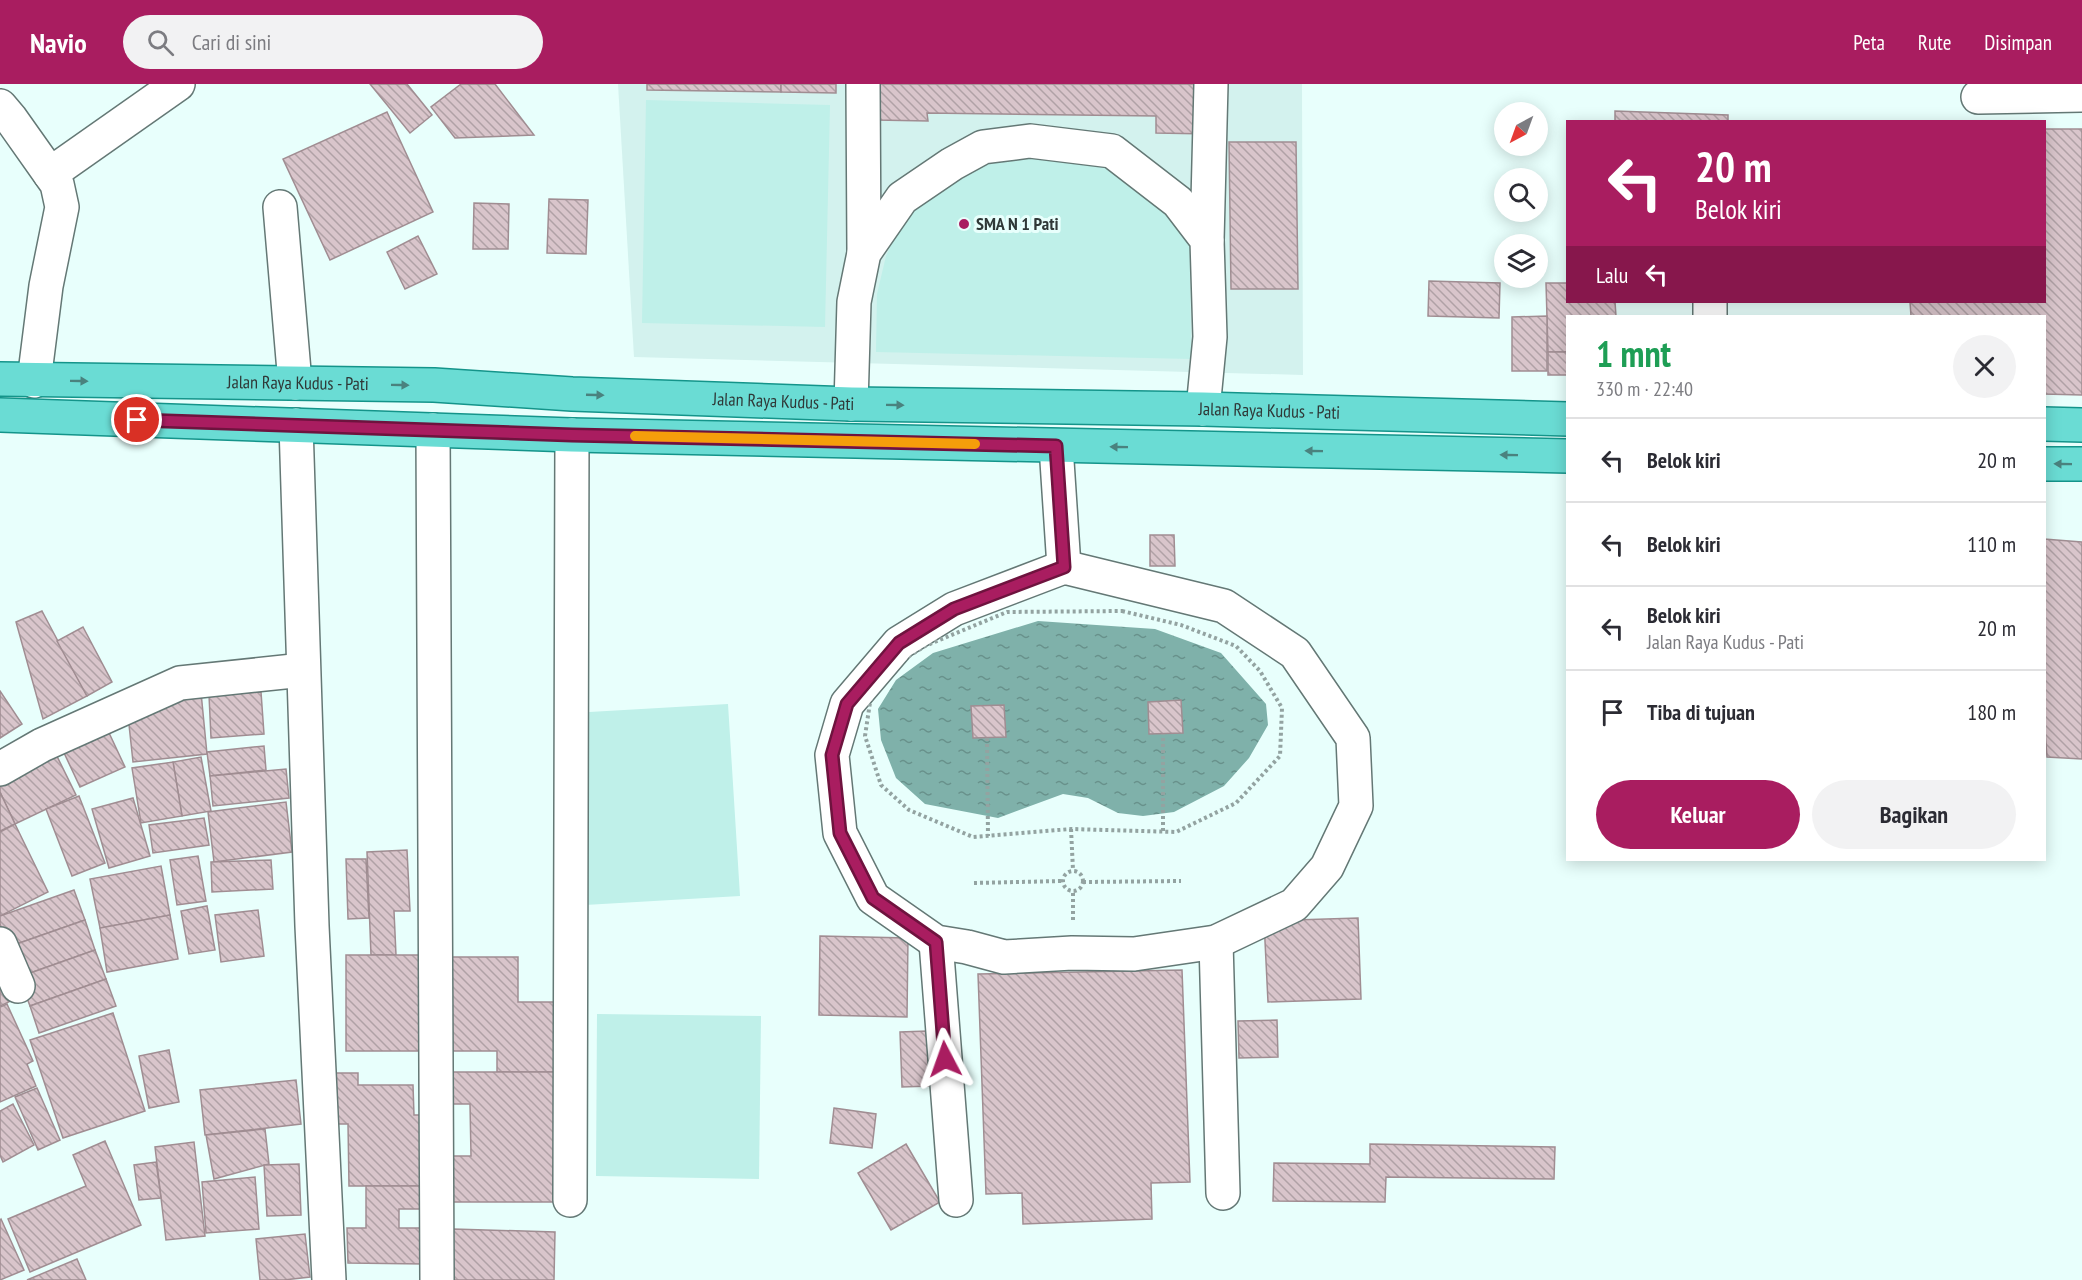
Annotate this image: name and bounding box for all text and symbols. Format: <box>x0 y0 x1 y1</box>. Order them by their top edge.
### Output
search box <box>123 15 543 69</box>
text: Navio <box>30 24 87 61</box>
icon: search <box>144 26 177 59</box>
text: Cari di sini <box>192 28 271 56</box>
text: Peta <box>1853 29 1885 56</box>
text: Rute <box>1918 29 1951 56</box>
text: Disimpan <box>1984 29 2052 56</box>
north arrow <box>1494 102 1548 156</box>
map controls <box>1494 102 1548 288</box>
text: 20 m <box>1695 139 1772 194</box>
icon: left <box>1596 144 1674 222</box>
button: search <box>1494 168 1548 222</box>
text: Belok kiri <box>1695 192 1782 226</box>
place label: SMA N 1 Pati <box>976 212 1059 235</box>
marker: SMA N 1 Pati <box>957 217 971 231</box>
button: layers <box>1494 234 1548 288</box>
icon: left <box>1640 258 1673 291</box>
text: Lalu <box>1596 261 1628 289</box>
text: 1 mnt <box>1596 330 1671 377</box>
button: close <box>1953 335 2016 398</box>
street label: Jalan Raya Kudus - Pati <box>226 370 369 395</box>
one-way arrow <box>70 376 89 386</box>
text: 330 m · 22:40 <box>1596 376 1693 402</box>
one-way arrow <box>391 380 410 390</box>
street label: Jalan Raya Kudus - Pati <box>711 387 854 415</box>
one-way arrow <box>586 390 605 400</box>
pin <box>111 394 162 445</box>
street label: Jalan Raya Kudus - Pati <box>1197 397 1341 424</box>
one-way arrow <box>885 400 904 410</box>
icon: arrive <box>120 403 153 436</box>
one-way arrow <box>1110 443 1129 452</box>
icon: left <box>1596 444 1629 477</box>
text: Belok kiri <box>1647 446 1721 474</box>
text: 20 m <box>1977 446 2016 474</box>
one-way arrow <box>1305 447 1324 456</box>
one-way arrow <box>1500 450 1519 460</box>
one-way arrow <box>2054 459 2073 469</box>
icon: left <box>1596 528 1629 561</box>
text: Belok kiri <box>1647 530 1721 558</box>
text: 110 m <box>1967 530 2016 558</box>
text: Belok kiri <box>1647 601 1721 629</box>
icon: left <box>1596 612 1629 645</box>
text: 20 m <box>1977 614 2016 642</box>
text: Jalan Raya Kudus - Pati <box>1647 629 1804 655</box>
icon: arrive <box>1596 696 1629 729</box>
text: Tiba di tujuan <box>1647 698 1755 726</box>
text: 180 m <box>1967 698 2016 726</box>
button: Keluar <box>1596 780 1800 849</box>
button: Bagikan <box>1812 780 2016 849</box>
position arrow <box>913 1027 977 1091</box>

